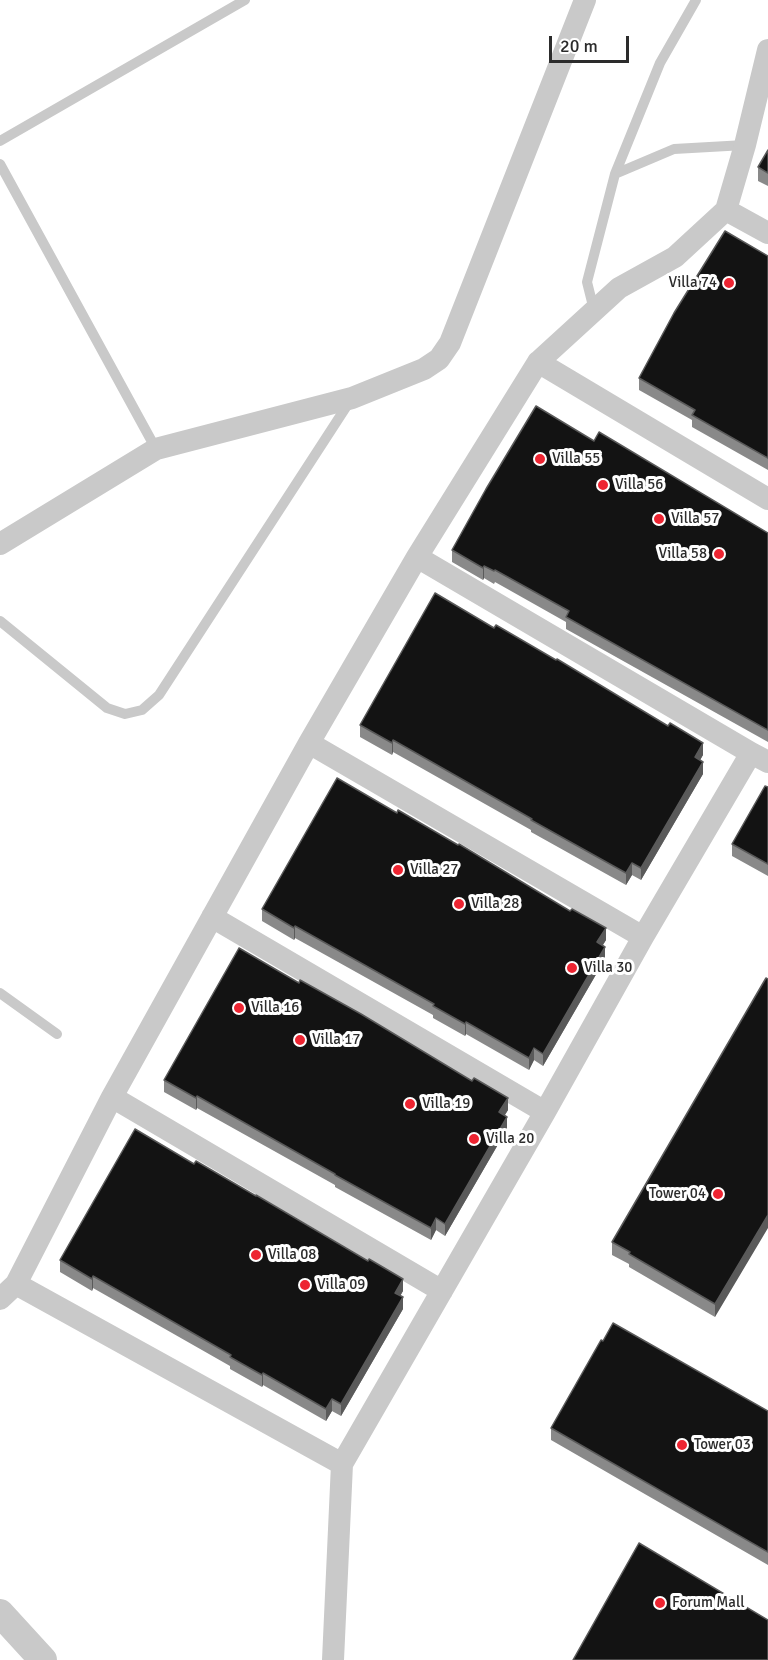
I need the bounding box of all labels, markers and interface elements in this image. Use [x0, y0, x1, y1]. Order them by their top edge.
scale bar [552, 24, 632, 62]
text: 20 m [560, 35, 598, 57]
place label: Villa 74 [669, 274, 717, 292]
marker: Villa 74 [722, 276, 736, 290]
place label: Villa 55 [552, 450, 600, 468]
marker: Villa 55 [533, 452, 547, 466]
place label: Villa 56 [615, 476, 663, 494]
marker: Villa 56 [596, 478, 610, 492]
place label: Villa 57 [671, 510, 719, 528]
marker: Villa 57 [652, 512, 666, 526]
place label: Villa 58 [659, 545, 707, 563]
marker: Villa 58 [712, 547, 726, 561]
place label: Villa 27 [410, 861, 458, 879]
marker: Villa 27 [391, 863, 405, 877]
place label: Villa 28 [471, 895, 519, 913]
marker: Villa 28 [452, 897, 466, 911]
place label: Villa 30 [584, 959, 632, 977]
marker: Villa 30 [565, 961, 579, 975]
place label: Villa 16 [251, 999, 299, 1017]
marker: Villa 16 [232, 1001, 246, 1015]
place label: Villa 17 [312, 1031, 360, 1049]
marker: Villa 17 [293, 1033, 307, 1047]
place label: Villa 19 [422, 1095, 470, 1113]
marker: Villa 19 [403, 1097, 417, 1111]
place label: Villa 20 [486, 1130, 534, 1148]
marker: Villa 20 [467, 1132, 481, 1146]
place label: Tower 04 [649, 1185, 706, 1203]
marker: Tower 04 [711, 1187, 725, 1201]
place label: Villa 08 [268, 1246, 316, 1264]
marker: Villa 08 [249, 1248, 263, 1262]
place label: Villa 09 [317, 1276, 365, 1294]
marker: Villa 09 [298, 1278, 312, 1292]
place label: Tower 03 [694, 1436, 751, 1454]
marker: Tower 03 [675, 1438, 689, 1452]
place label: Forum Mall [672, 1594, 745, 1612]
marker: Forum Mall [653, 1596, 667, 1610]

